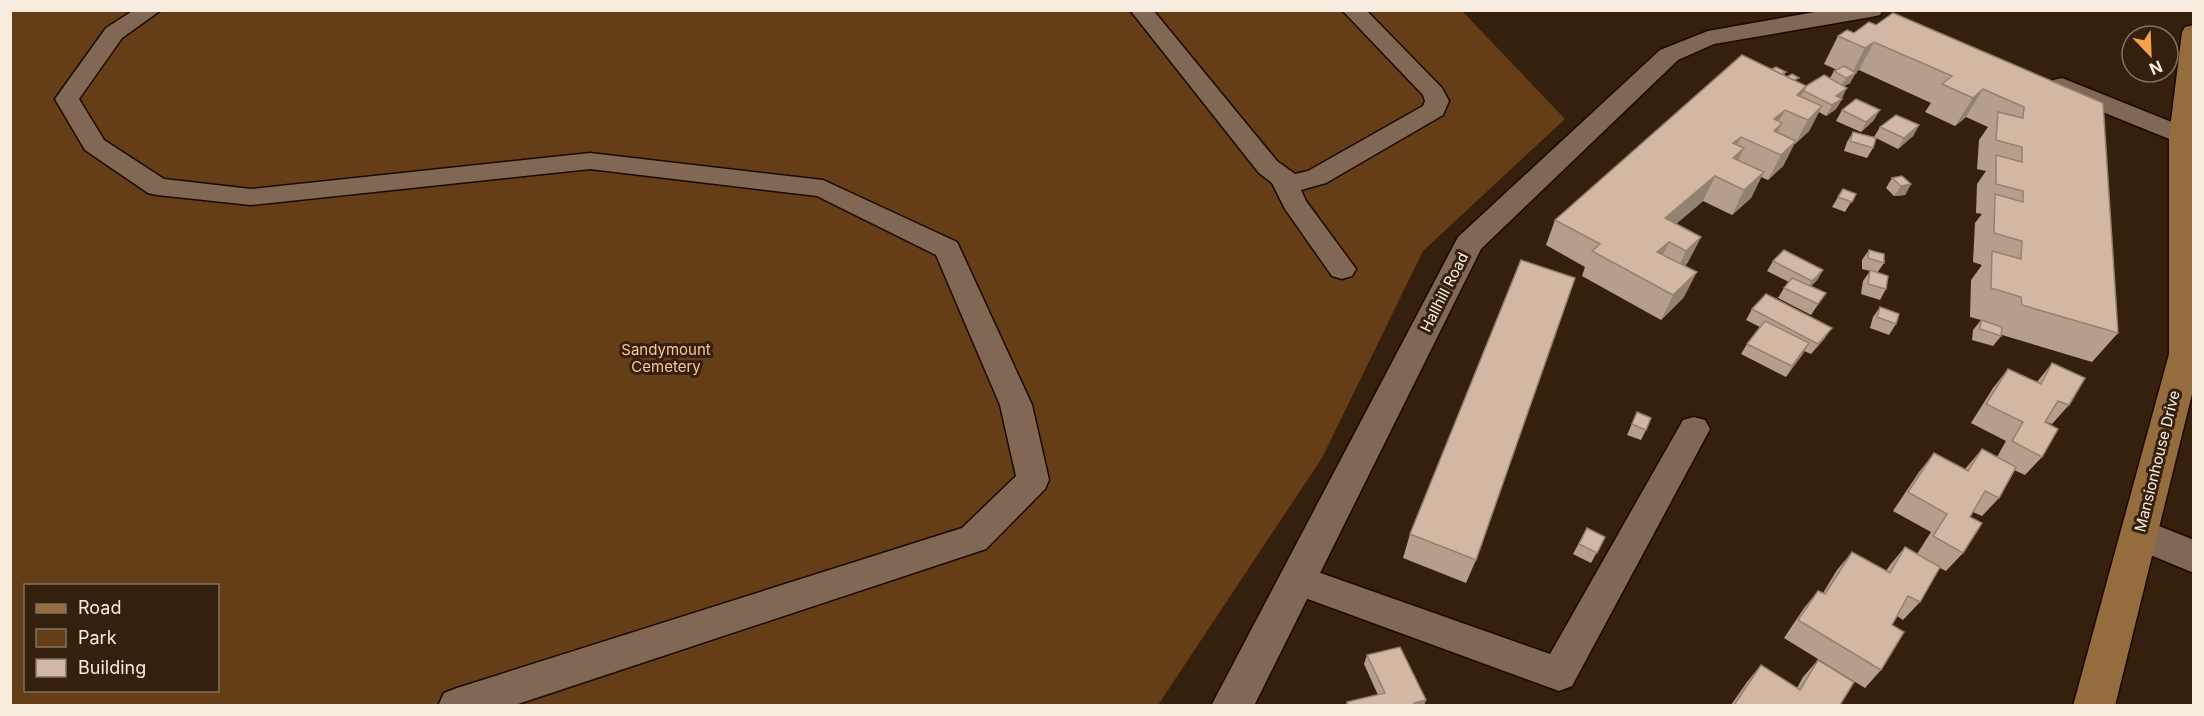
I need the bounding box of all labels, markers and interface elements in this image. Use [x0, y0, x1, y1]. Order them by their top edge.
north arrow [2120, 24, 2180, 84]
text: N [2146, 56, 2165, 79]
street label: Hallhill Road [1416, 249, 1472, 335]
park label: Sandymount Cemetery [621, 340, 711, 376]
street label: Mansionhouse Drive [2130, 388, 2184, 534]
legend [24, 584, 219, 692]
text: Road [78, 597, 121, 618]
text: Park [78, 627, 117, 648]
text: Building [78, 657, 146, 678]

